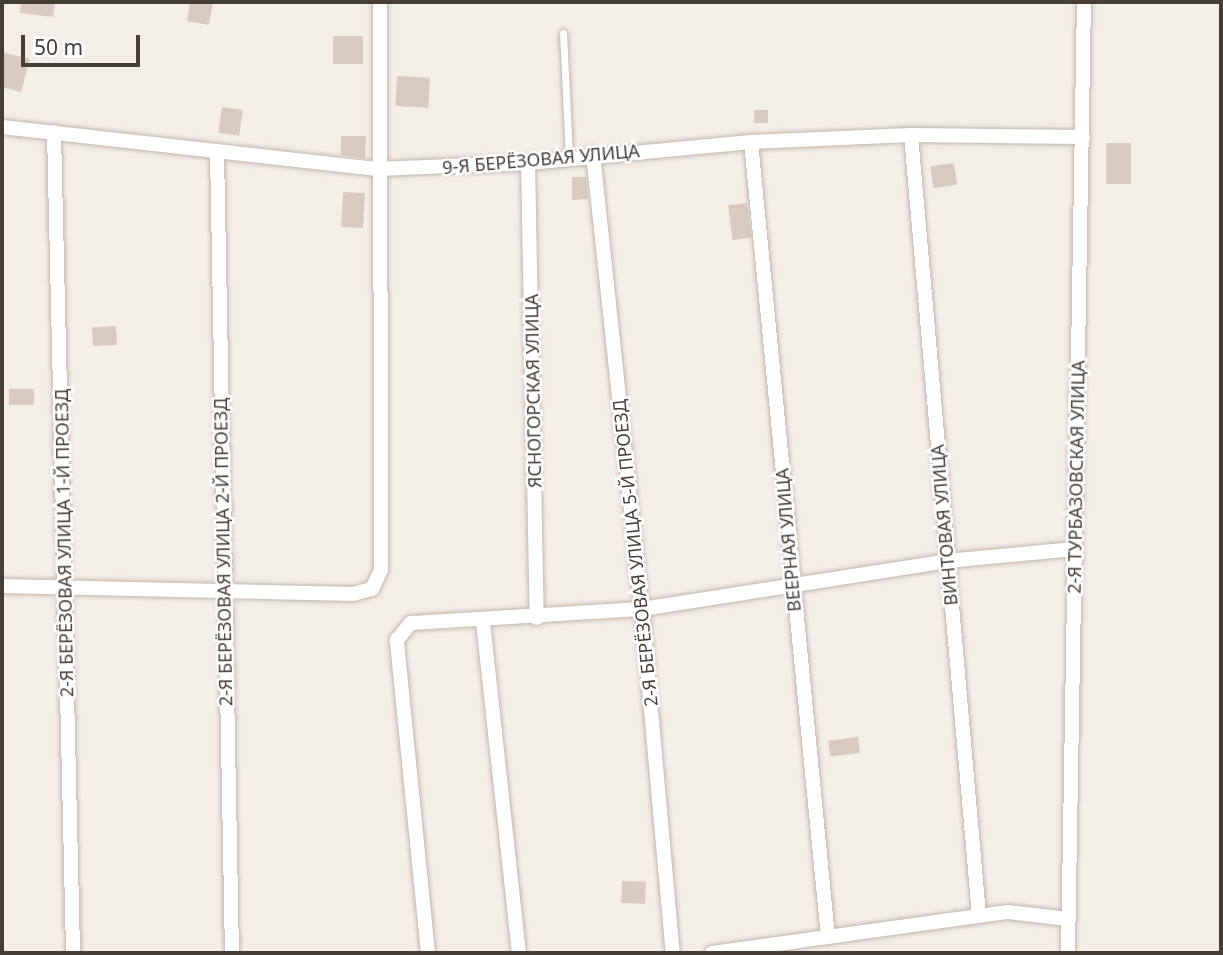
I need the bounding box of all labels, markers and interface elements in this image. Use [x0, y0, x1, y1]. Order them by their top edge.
scale bar [24, 21, 144, 65]
text: 50 m [34, 33, 83, 61]
street label: 9-Я БЕРЁЗОВАЯ УЛИЦА [441, 140, 641, 178]
street label: ЯСНОГОРСКАЯ УЛИЦА [521, 294, 545, 488]
street label: 2-Я ТУРБАЗОВСКАЯ УЛИЦА [1063, 360, 1089, 594]
street label: 2-Я БЕРЁЗОВАЯ УЛИЦА 1-Й ПРОЕЗД [51, 389, 77, 697]
street label: 2-Я БЕРЁЗОВАЯ УЛИЦА 2-Й ПРОЕЗД [210, 398, 236, 706]
street label: 2-Я БЕРЁЗОВАЯ УЛИЦА 5-Й ПРОЕЗД [608, 398, 662, 708]
street label: ВИНТОВАЯ УЛИЦА [926, 443, 962, 607]
street label: ВЕЕРНАЯ УЛИЦА [771, 467, 805, 613]

